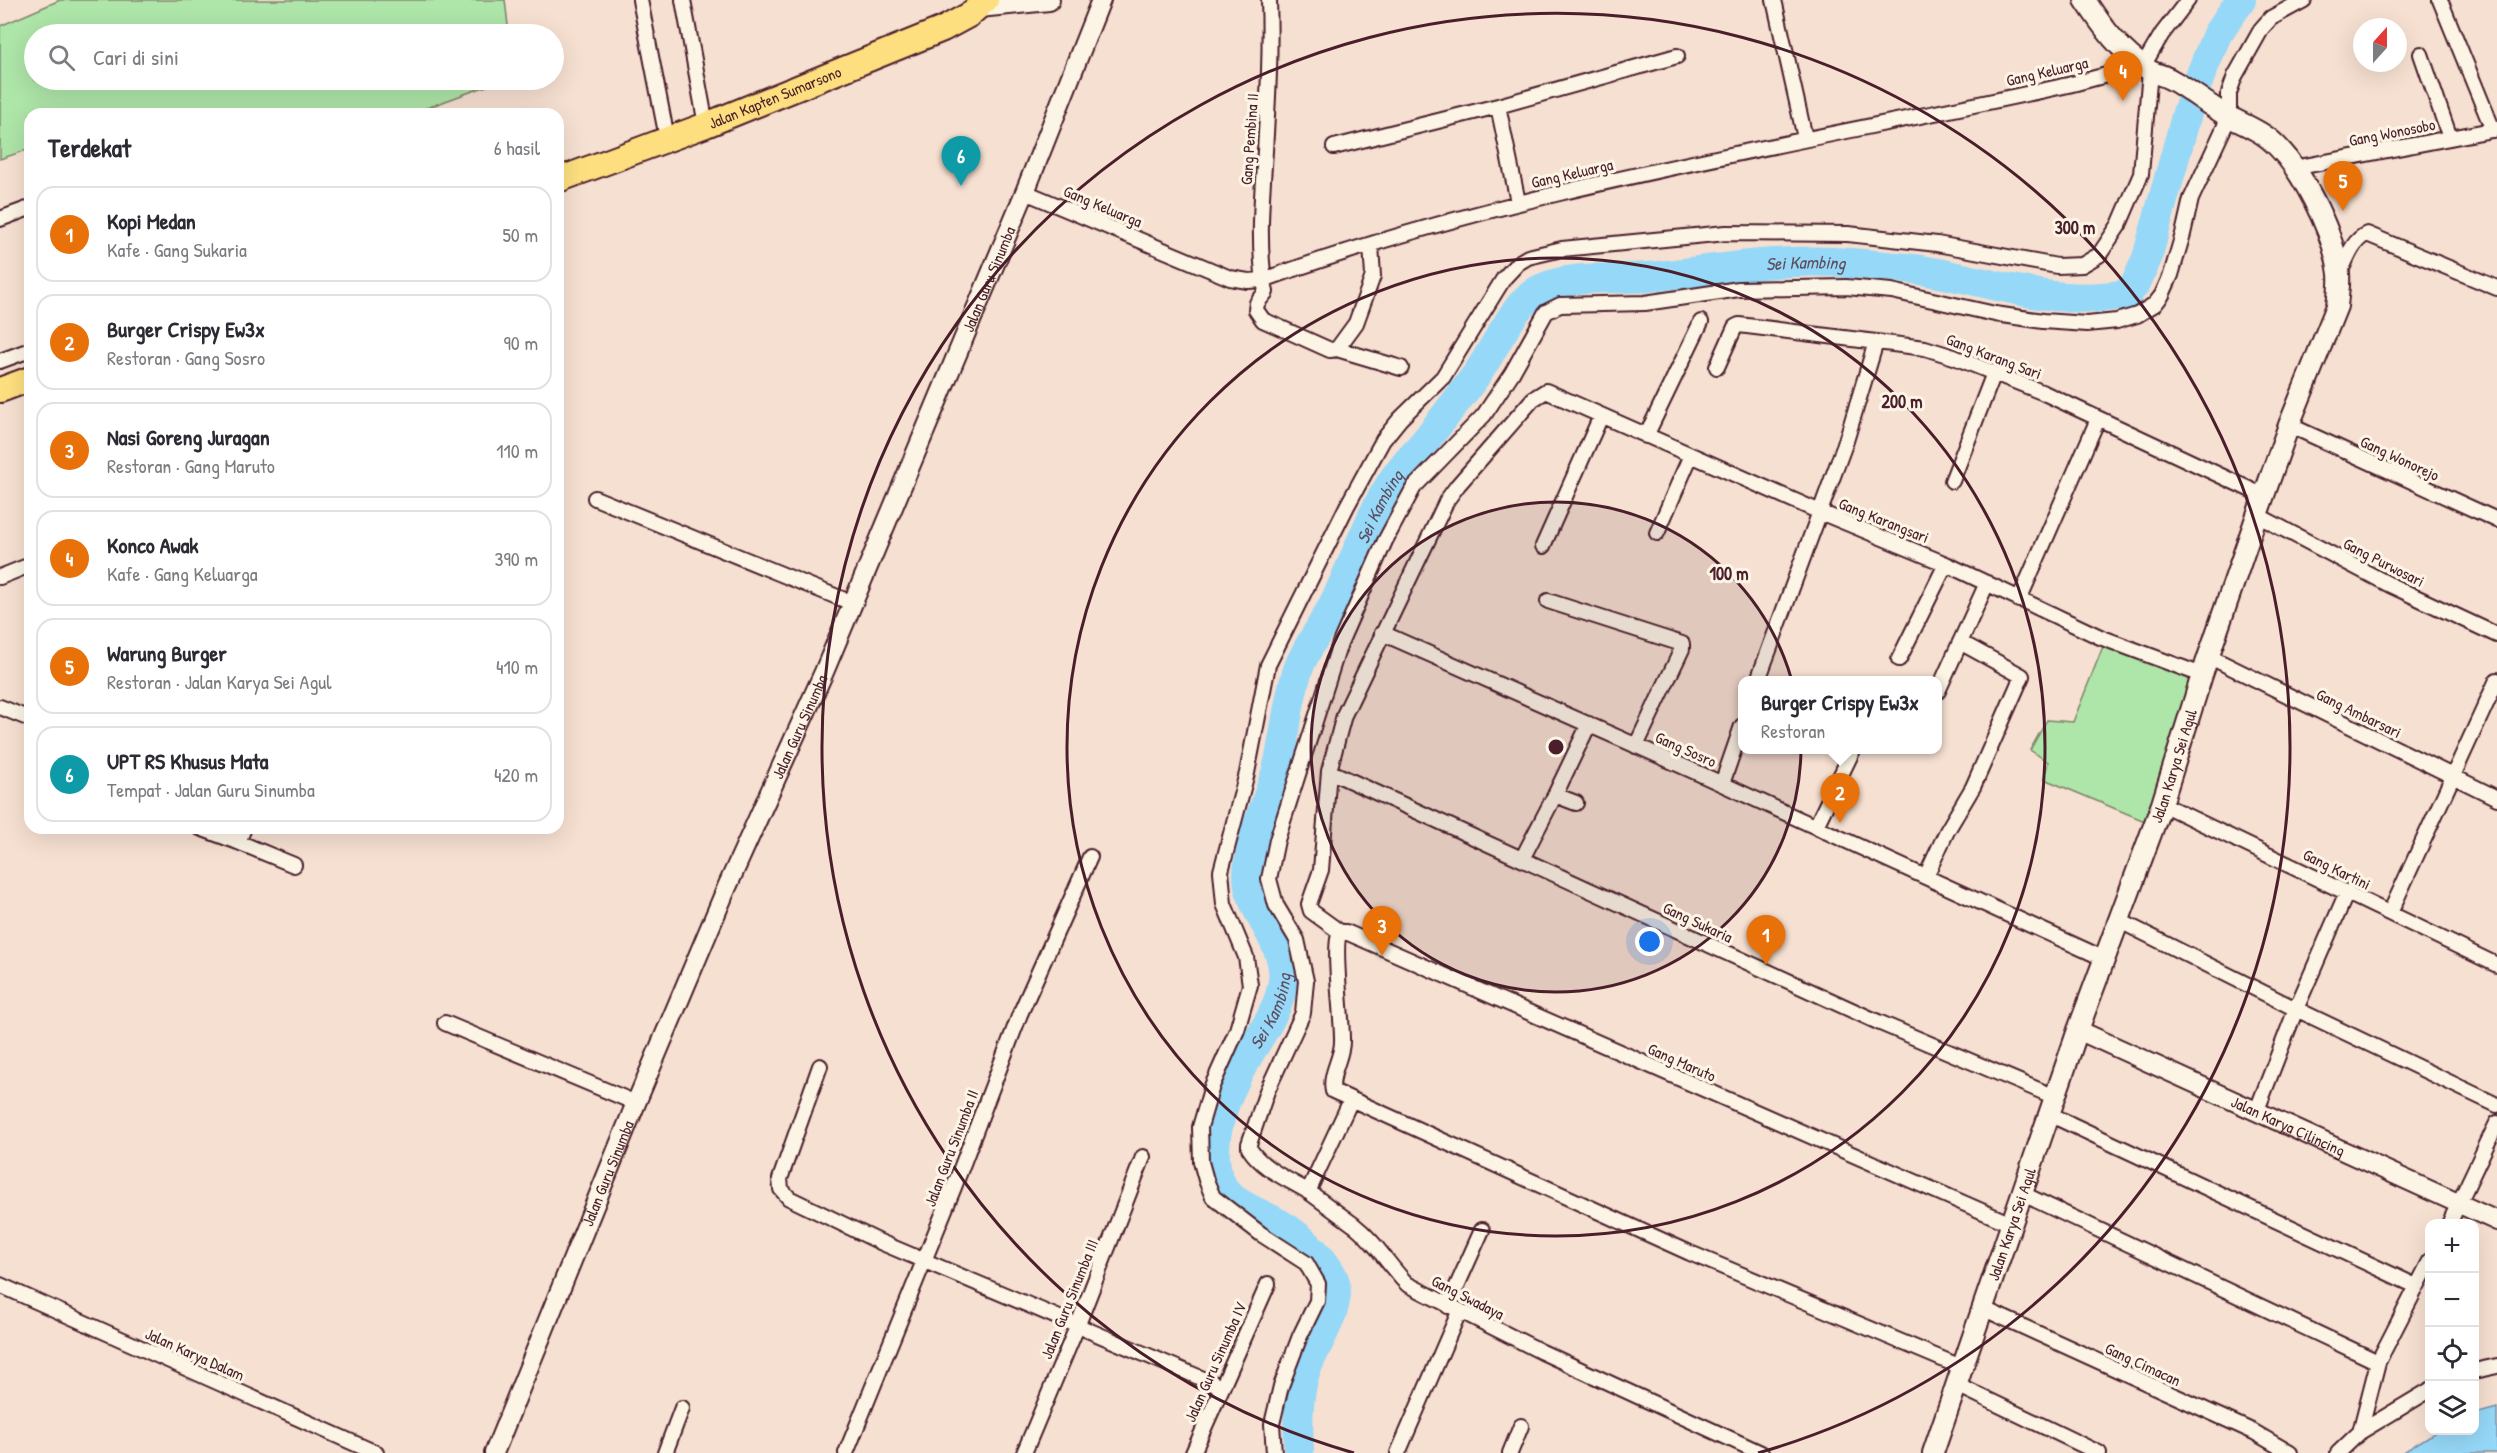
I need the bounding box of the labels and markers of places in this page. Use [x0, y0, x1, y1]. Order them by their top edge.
pin: 4 [2104, 51, 2142, 101]
pin: 6 [942, 136, 980, 186]
pin: 5 [2324, 162, 2362, 211]
centre of rings [1546, 737, 1566, 757]
pin: 2 [1820, 774, 1860, 823]
pin: 3 [1362, 906, 1402, 956]
pin: 1 [1746, 916, 1786, 965]

